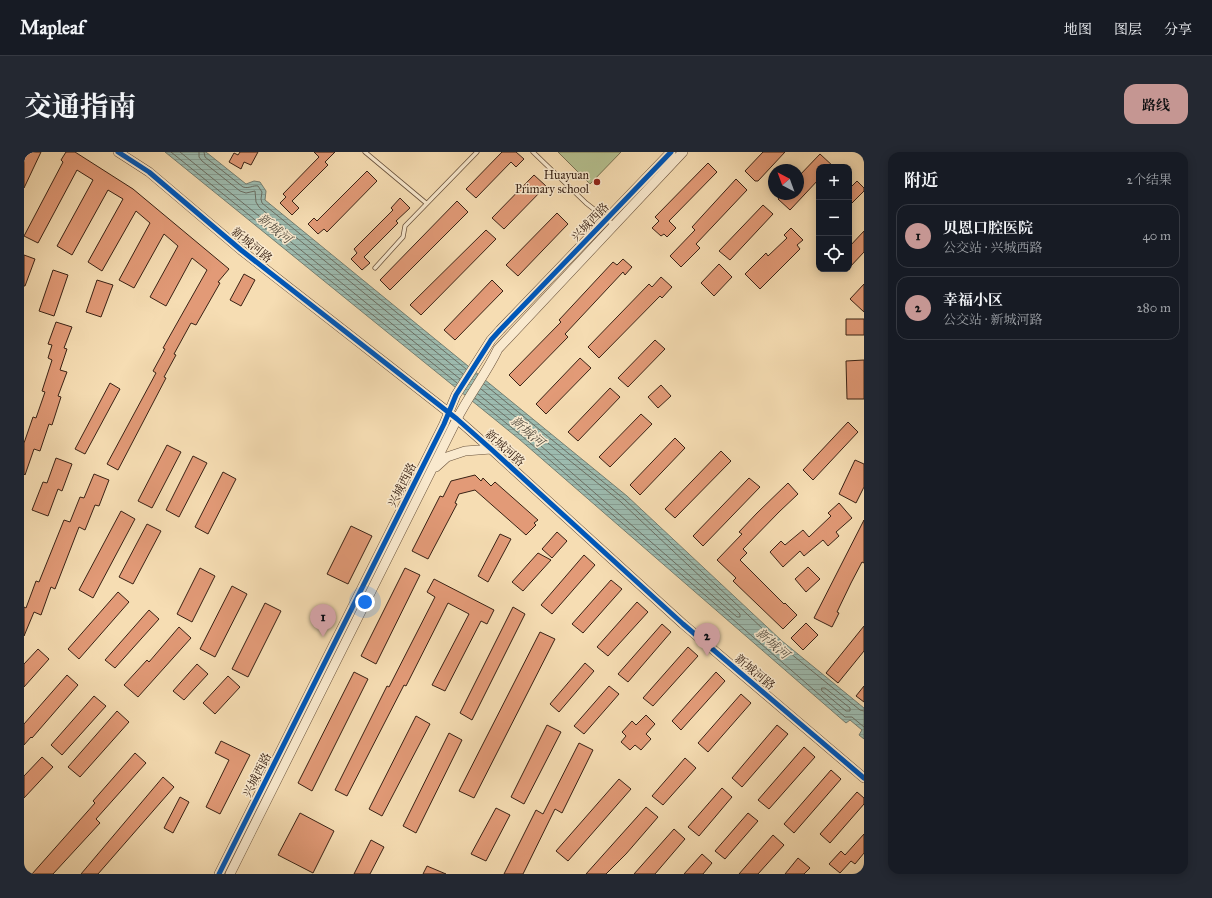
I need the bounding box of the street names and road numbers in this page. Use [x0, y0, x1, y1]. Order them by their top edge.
street label: 兴城西路 [568, 200, 612, 244]
street label: 新城河路 [229, 224, 275, 266]
street label: 新城河路 [482, 427, 528, 469]
street label: 兴城西路 [385, 460, 419, 510]
street label: 新城河路 [732, 651, 778, 693]
street label: 兴城西路 [240, 750, 274, 800]

